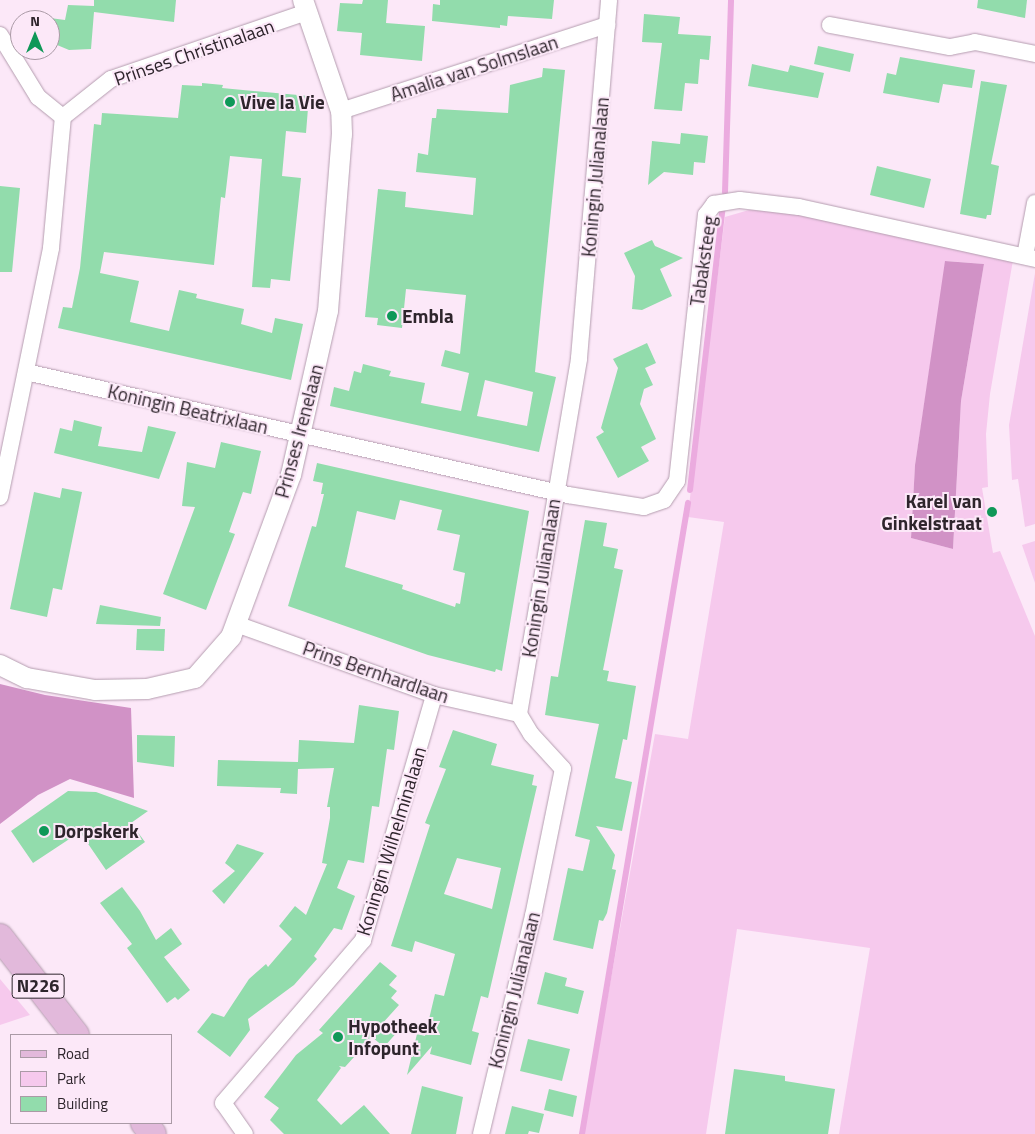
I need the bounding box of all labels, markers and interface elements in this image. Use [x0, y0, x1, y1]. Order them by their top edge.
north arrow [10, 10, 60, 60]
text: N [30, 10, 40, 31]
street label: Prinses Christinalaan [111, 14, 277, 90]
street label: Amalia van Solmslaan [387, 30, 561, 106]
place label: Vive la Vie [240, 91, 325, 113]
marker: Vive la Vie [224, 96, 236, 108]
street label: Koningin Julianalaan [577, 96, 613, 258]
street label: Tabaksteeg [685, 214, 721, 308]
place label: Embla [402, 305, 454, 327]
marker: Embla [386, 310, 398, 322]
street label: Prinses Irenelaan [270, 362, 328, 500]
street label: Koningin Beatrixlaan [106, 379, 270, 439]
place label: Karel van Ginkelstraat [881, 490, 982, 534]
street label: Koningin Julianalaan [517, 497, 565, 659]
marker: Karel van Ginkelstraat [986, 506, 998, 518]
street label: Prins Bernhardlaan [300, 636, 452, 708]
street label: Koningin Wilhelminalaan [351, 744, 431, 938]
place label: Dorpskerk [54, 820, 139, 842]
marker: Dorpskerk [38, 825, 50, 837]
street label: Koningin Julianalaan [484, 909, 544, 1071]
road number: N226 [10, 970, 66, 1001]
place label: Hypotheek Infopunt [348, 1015, 437, 1059]
marker: Hypotheek Infopunt [332, 1031, 344, 1043]
legend [10, 1034, 172, 1124]
text: Road [57, 1042, 89, 1065]
text: Park [57, 1067, 86, 1090]
text: Building [57, 1092, 108, 1115]

